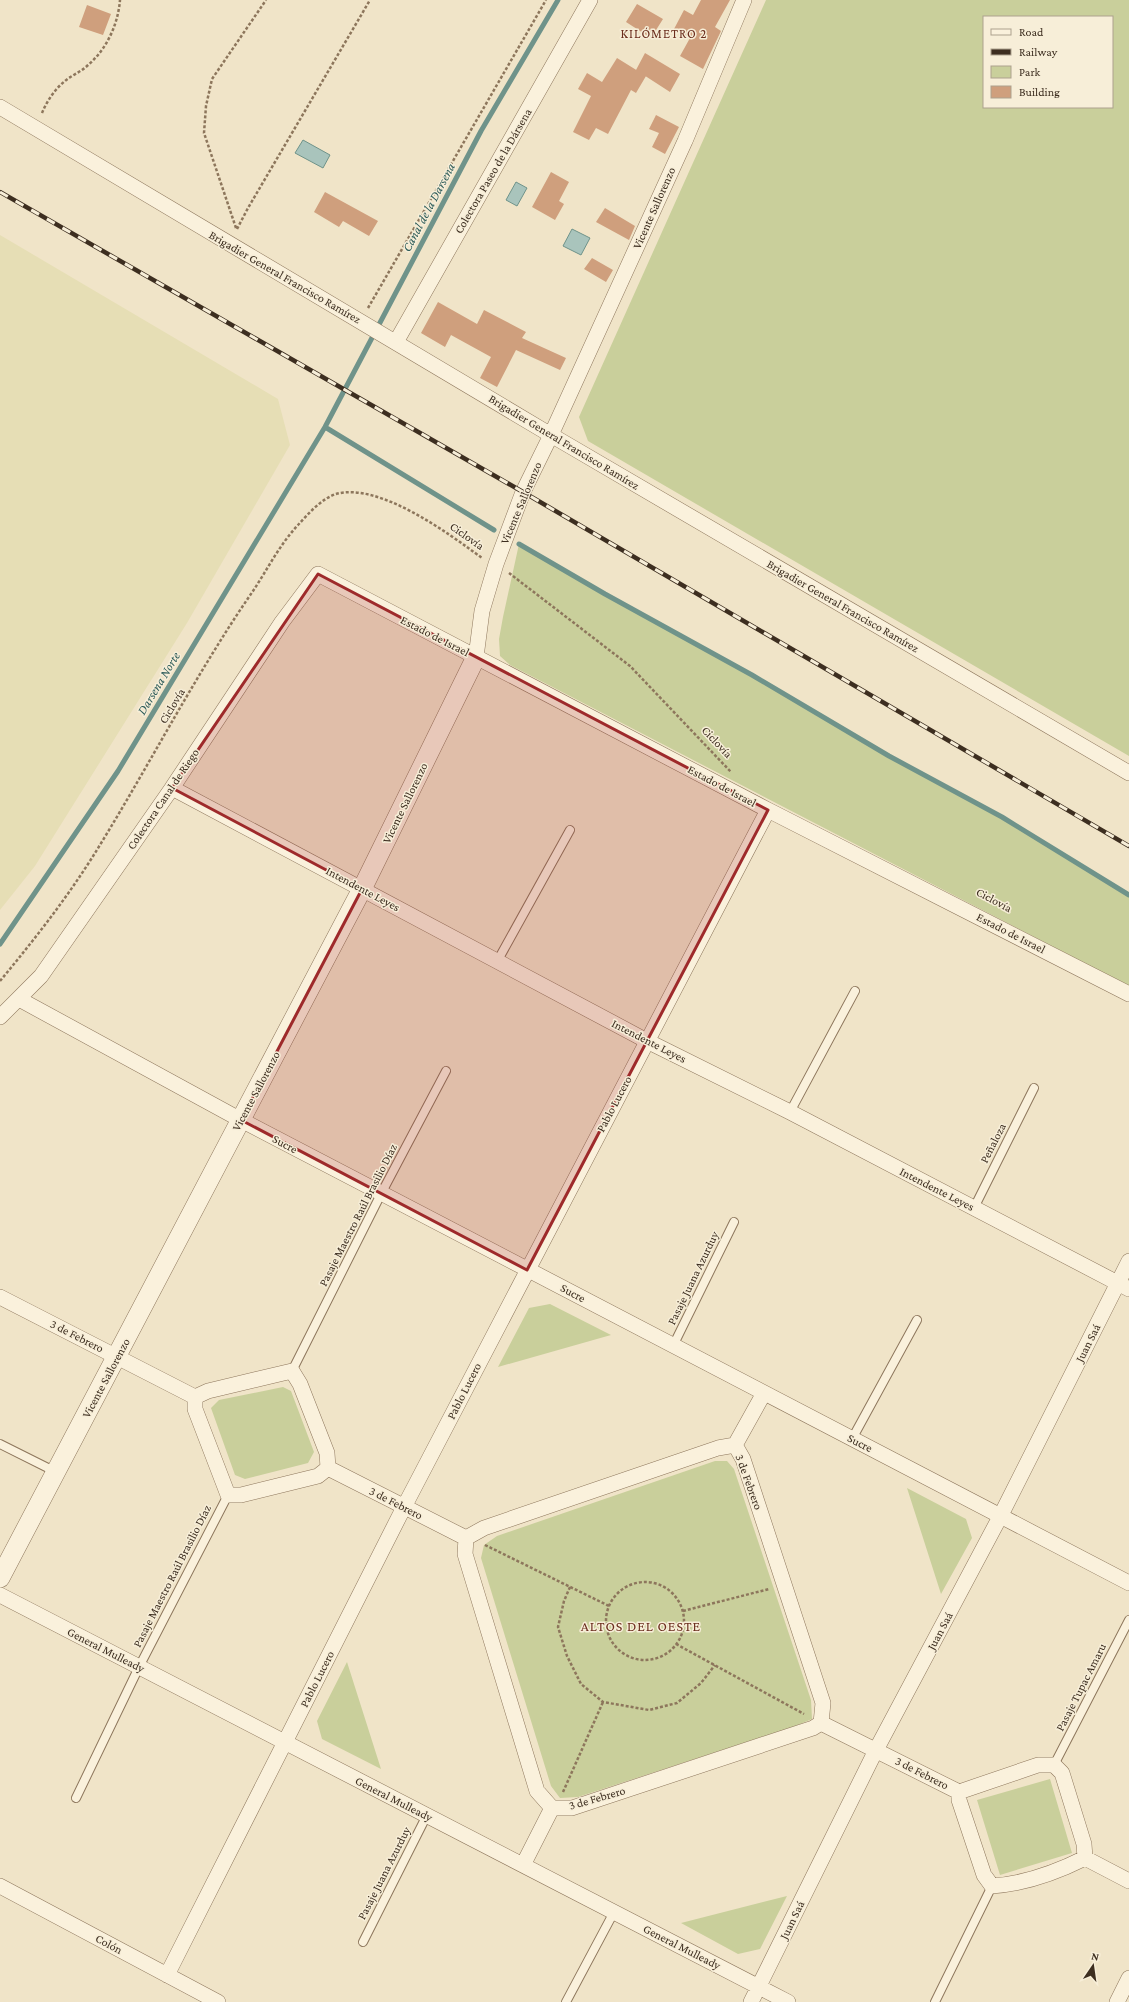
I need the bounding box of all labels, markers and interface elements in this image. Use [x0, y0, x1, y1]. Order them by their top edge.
legend [983, 16, 1113, 108]
text: Road [1019, 25, 1044, 39]
district label: KILÓMETRO 2 [621, 26, 707, 41]
text: Railway [1019, 45, 1058, 59]
text: Park [1019, 65, 1041, 79]
text: Building [1019, 85, 1060, 99]
street label: Colectora Paseo de la Dársena [451, 106, 535, 236]
water label: Canal de la Darsena [399, 160, 458, 254]
street label: Vicente Sallorenzo [630, 165, 678, 251]
street label: Brigadier General Francisco Ramírez [207, 228, 363, 326]
street label: Brigadier General Francisco Ramírez [486, 391, 642, 493]
street label: Vicente Sallorenzo [497, 460, 545, 546]
street label: Ciclovía [447, 519, 487, 553]
street label: Brigadier General Francisco Ramírez [765, 557, 921, 655]
street label: Estado de Israel [398, 613, 472, 659]
water label: Darsena Norte [134, 649, 183, 717]
street label: Ciclovía [156, 686, 188, 726]
street label: Ciclovía [699, 723, 736, 761]
street label: Colectora Canal de Riego [124, 746, 202, 852]
street label: Vicente Sallorenzo [379, 760, 431, 846]
street label: Estado de Israel [685, 762, 759, 810]
street label: Intendente Leyes [324, 864, 403, 915]
street label: Ciclovía [974, 885, 1015, 915]
street label: Estado de Israel [974, 910, 1048, 956]
street label: Intendente Leyes [609, 1016, 689, 1066]
street label: Vicente Sallorenzo [229, 1049, 283, 1133]
street label: Pablo Lucero [593, 1074, 635, 1134]
street label: Peñaloza [977, 1120, 1009, 1165]
street label: Sucre [270, 1132, 300, 1156]
street label: Pasaje Maestro Raúl Brasilio Díaz [316, 1141, 400, 1289]
street label: Intendente Leyes [897, 1164, 977, 1214]
street label: Pasaje Juana Azurduy [664, 1229, 722, 1327]
street label: Sucre [558, 1281, 588, 1305]
street label: 3 de Febrero [48, 1317, 106, 1355]
street label: Juan Saá [1072, 1321, 1104, 1365]
street label: Vicente Sallorenzo [79, 1336, 133, 1420]
street label: Pablo Lucero [444, 1360, 484, 1422]
street label: Sucre [845, 1431, 875, 1455]
street label: 3 de Febrero [732, 1452, 766, 1512]
street label: 3 de Febrero [367, 1484, 425, 1522]
street label: Pasaje Maestro Raúl Brasilio Díaz [130, 1502, 214, 1650]
street label: Juan Saá [924, 1609, 956, 1653]
district label: ALTOS DEL OESTE [581, 1618, 701, 1634]
street label: General Mulleady [65, 1624, 147, 1676]
street label: Pasaje Tupac Amaru [1053, 1640, 1109, 1733]
street label: Pablo Lucero [297, 1648, 337, 1710]
street label: 3 de Febrero [893, 1754, 951, 1792]
street label: General Mulleady [353, 1773, 435, 1825]
street label: 3 de Febrero [567, 1783, 627, 1813]
street label: Pasaje Juana Azurduy [355, 1824, 414, 1922]
street label: Juan Saá [776, 1898, 807, 1942]
street label: General Mulleady [641, 1921, 723, 1973]
street label: Colón [93, 1931, 125, 1957]
north arrow [1073, 1946, 1113, 1986]
text: N [1090, 1950, 1101, 1963]

